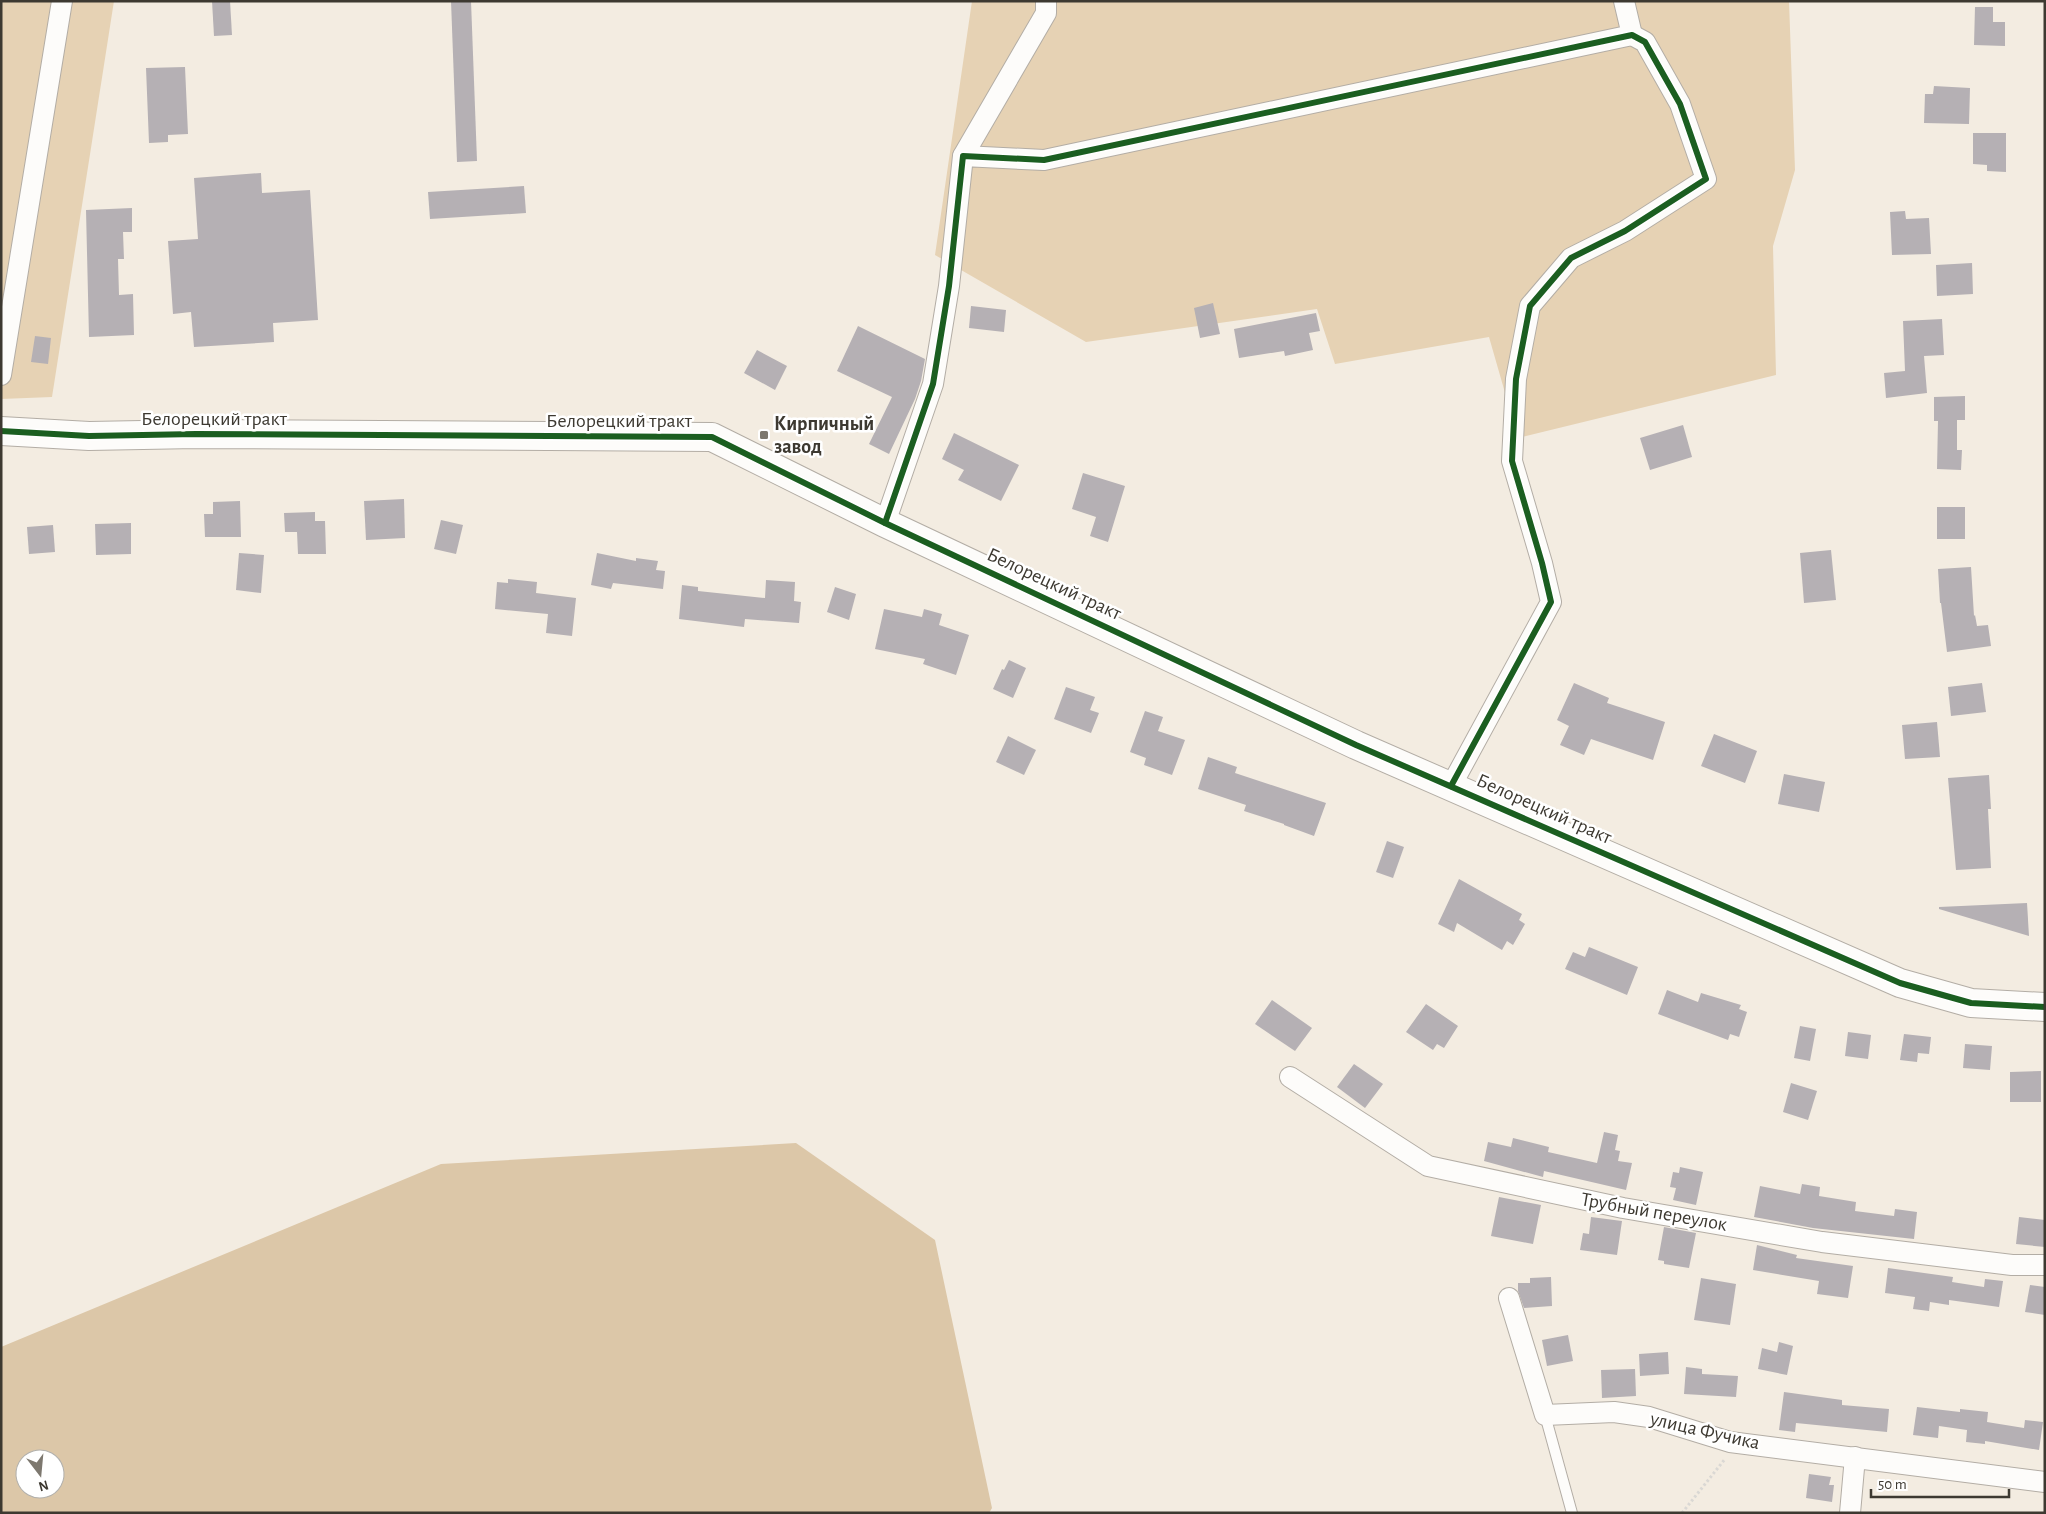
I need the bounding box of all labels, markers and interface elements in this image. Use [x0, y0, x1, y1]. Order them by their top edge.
street label: Белорецкий тракт [141, 409, 288, 429]
street label: Белорецкий тракт [546, 411, 693, 431]
place label: Кирпичный завод [774, 414, 874, 457]
marker: Кирпичный завод [758, 429, 770, 441]
street label: Белорецкий тракт [984, 544, 1125, 624]
street label: Белорецкий тракт [1473, 770, 1615, 848]
street label: Трубный переулок [1579, 1189, 1729, 1235]
street label: улица Фучика [1647, 1408, 1762, 1453]
north arrow [15, 1449, 65, 1499]
scale bar [1871, 1466, 2008, 1498]
text: N [37, 1477, 50, 1494]
text: 50 m [1878, 1477, 1907, 1492]

